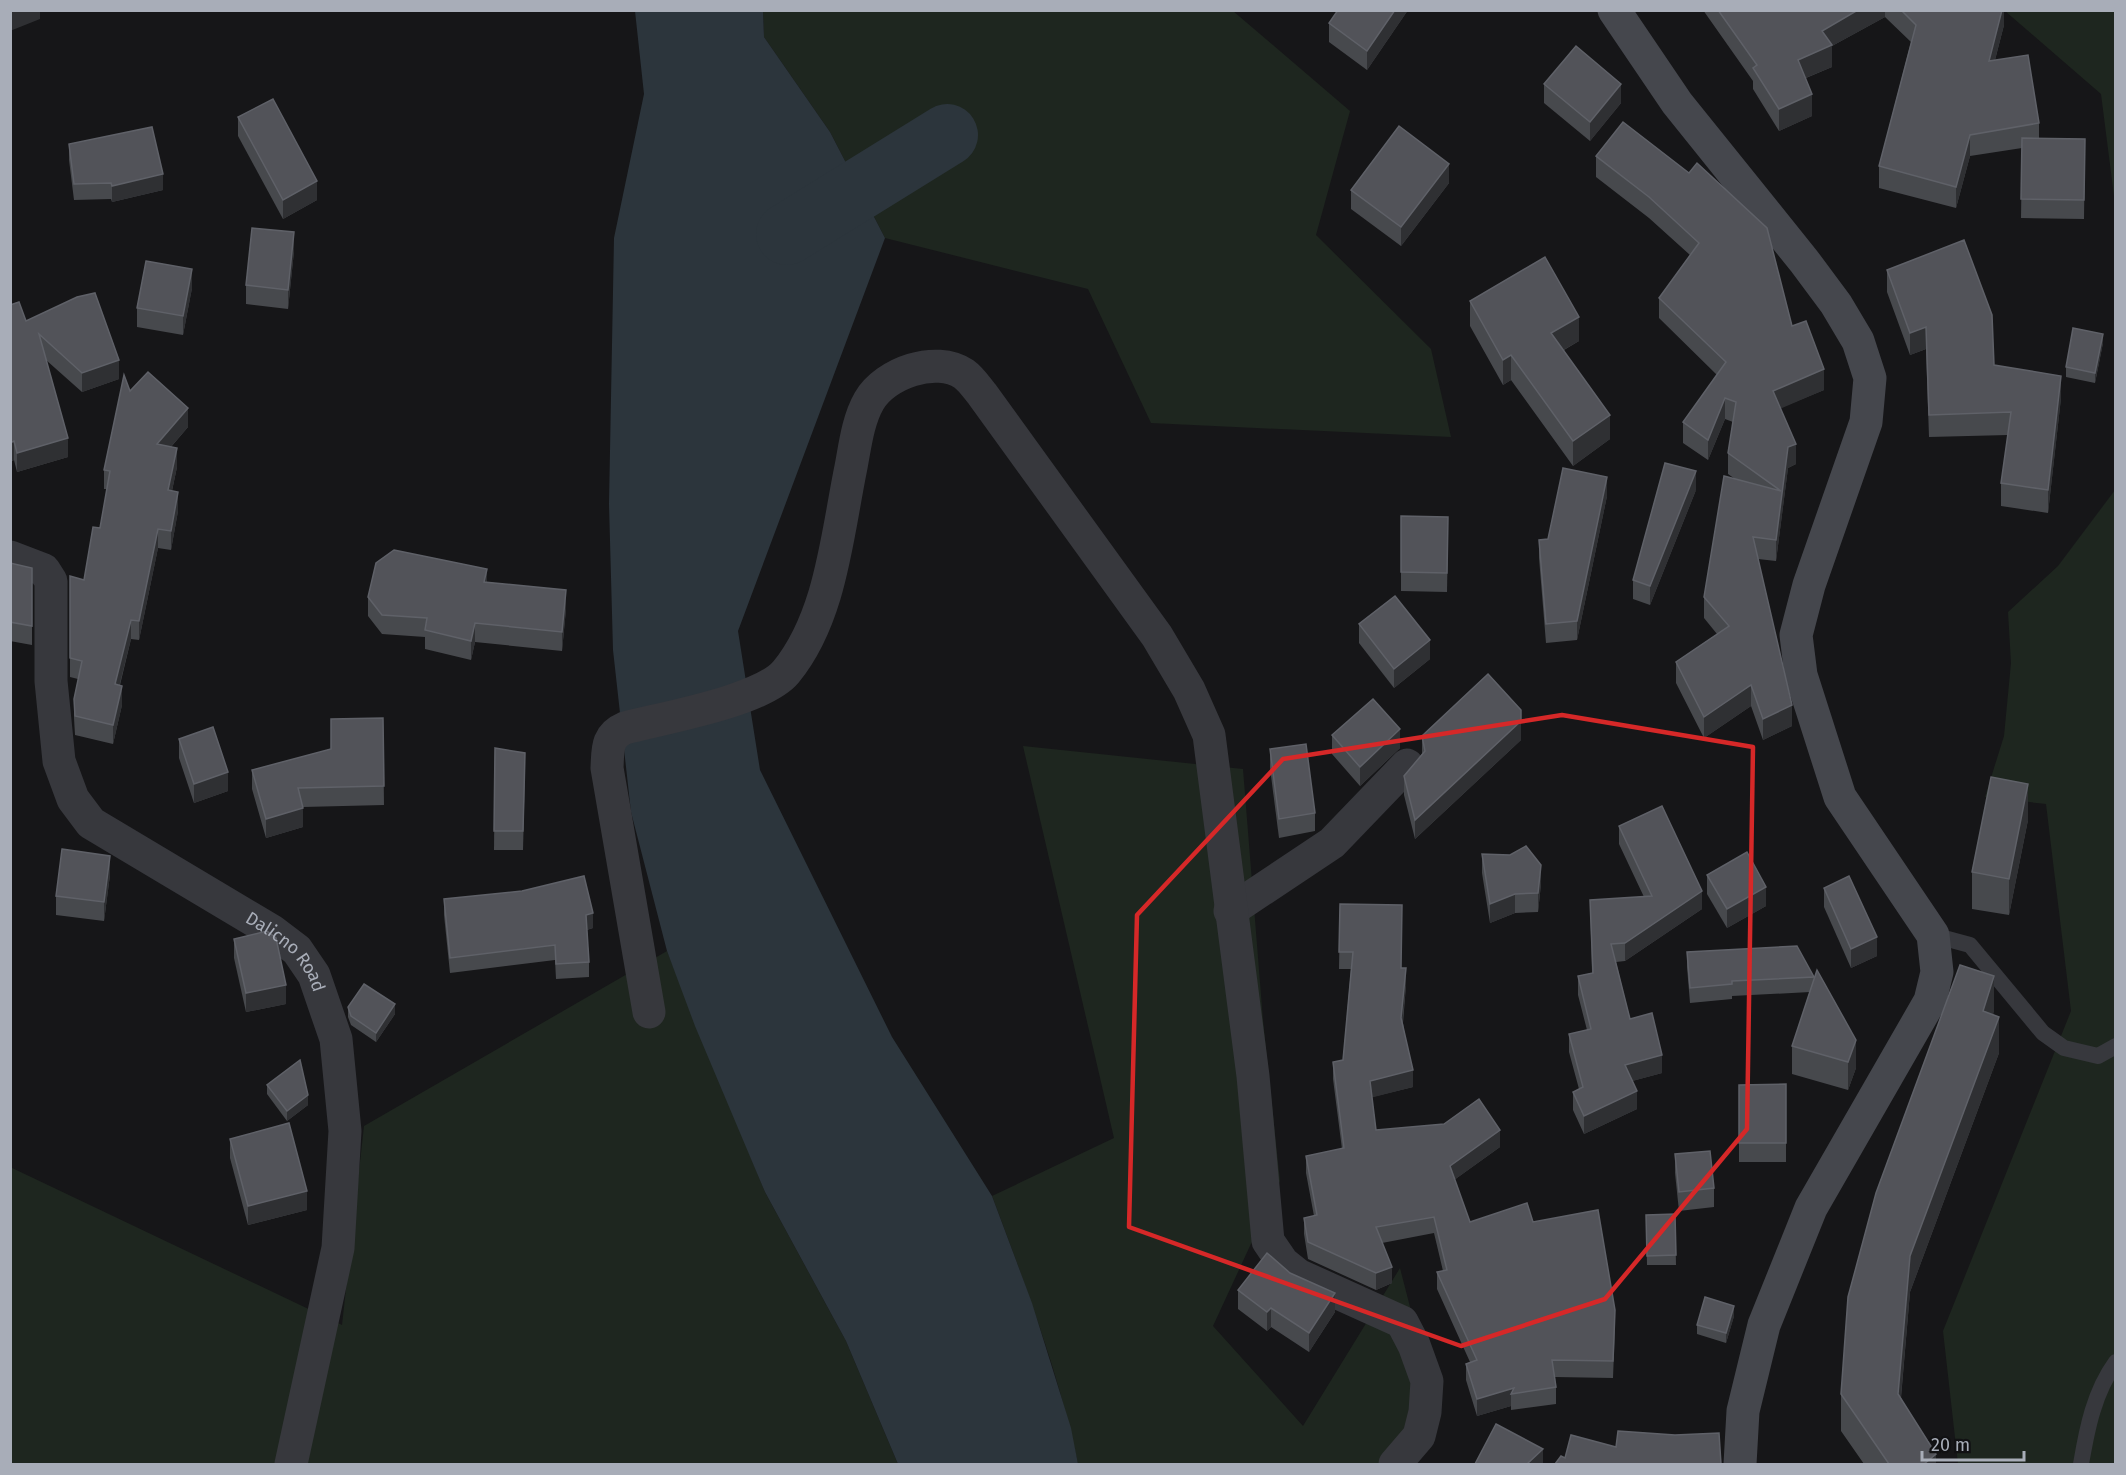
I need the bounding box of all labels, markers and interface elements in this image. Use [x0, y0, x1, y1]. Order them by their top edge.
street label: Dalicno Road [242, 907, 330, 995]
scale bar [1922, 1424, 2024, 1462]
text: 20 m [1931, 1434, 1970, 1456]

